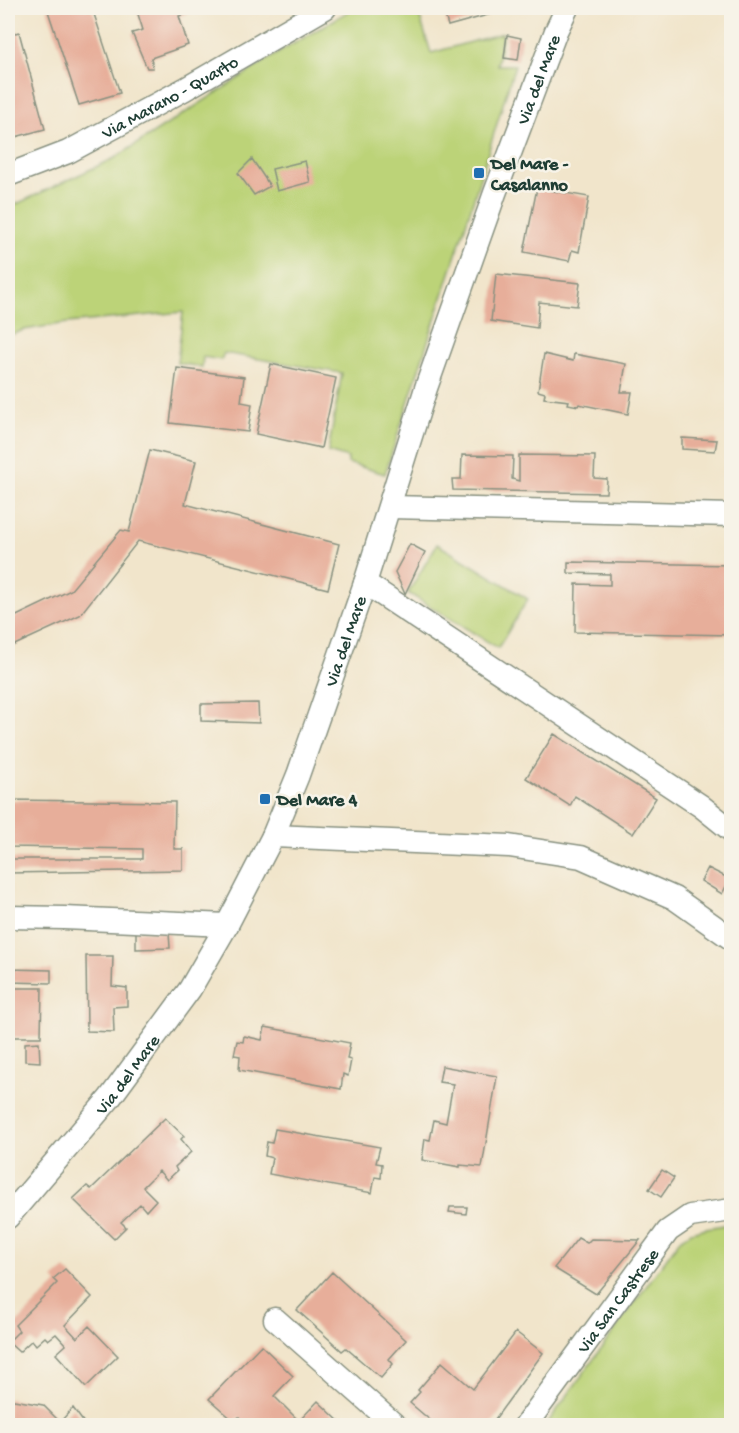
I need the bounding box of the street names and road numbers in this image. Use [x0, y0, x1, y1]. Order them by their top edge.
street label: Via del Mare [513, 32, 567, 129]
street label: Via Marano - Quarto [98, 52, 243, 145]
street label: Via del Mare [321, 593, 373, 691]
street label: Via del Mare [92, 1031, 166, 1121]
street label: Via San Castrese [573, 1245, 665, 1359]

